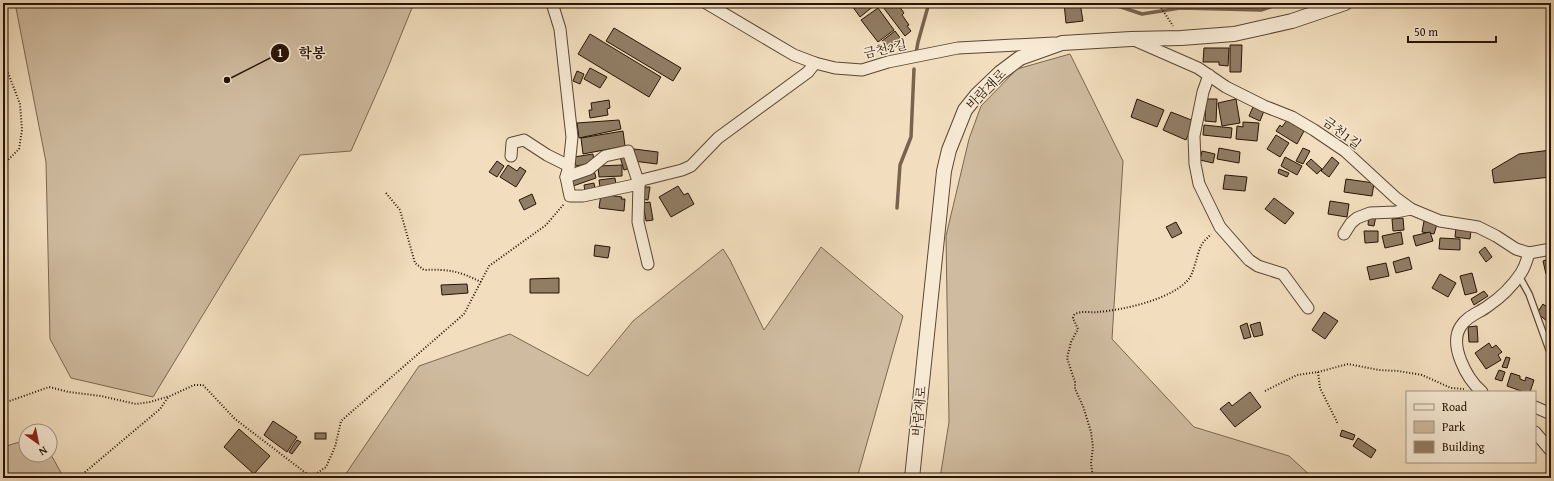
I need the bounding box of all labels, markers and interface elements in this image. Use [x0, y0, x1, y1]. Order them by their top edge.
scale bar [1408, 18, 1496, 44]
text: 50 m [1414, 23, 1438, 40]
street label: 금천2길 [861, 35, 909, 63]
callout: 학봉 [270, 40, 333, 66]
text: 학봉 [298, 43, 326, 63]
text: 1 [277, 44, 283, 61]
street label: 바람재로 [962, 64, 1011, 113]
street label: 금천1길 [1319, 112, 1365, 154]
street label: 바람재로 [907, 385, 931, 437]
legend [1406, 391, 1536, 463]
text: Road [1442, 398, 1468, 415]
text: Park [1442, 418, 1466, 435]
north arrow [18, 423, 58, 463]
text: Building [1442, 438, 1485, 455]
text: N [35, 443, 51, 460]

